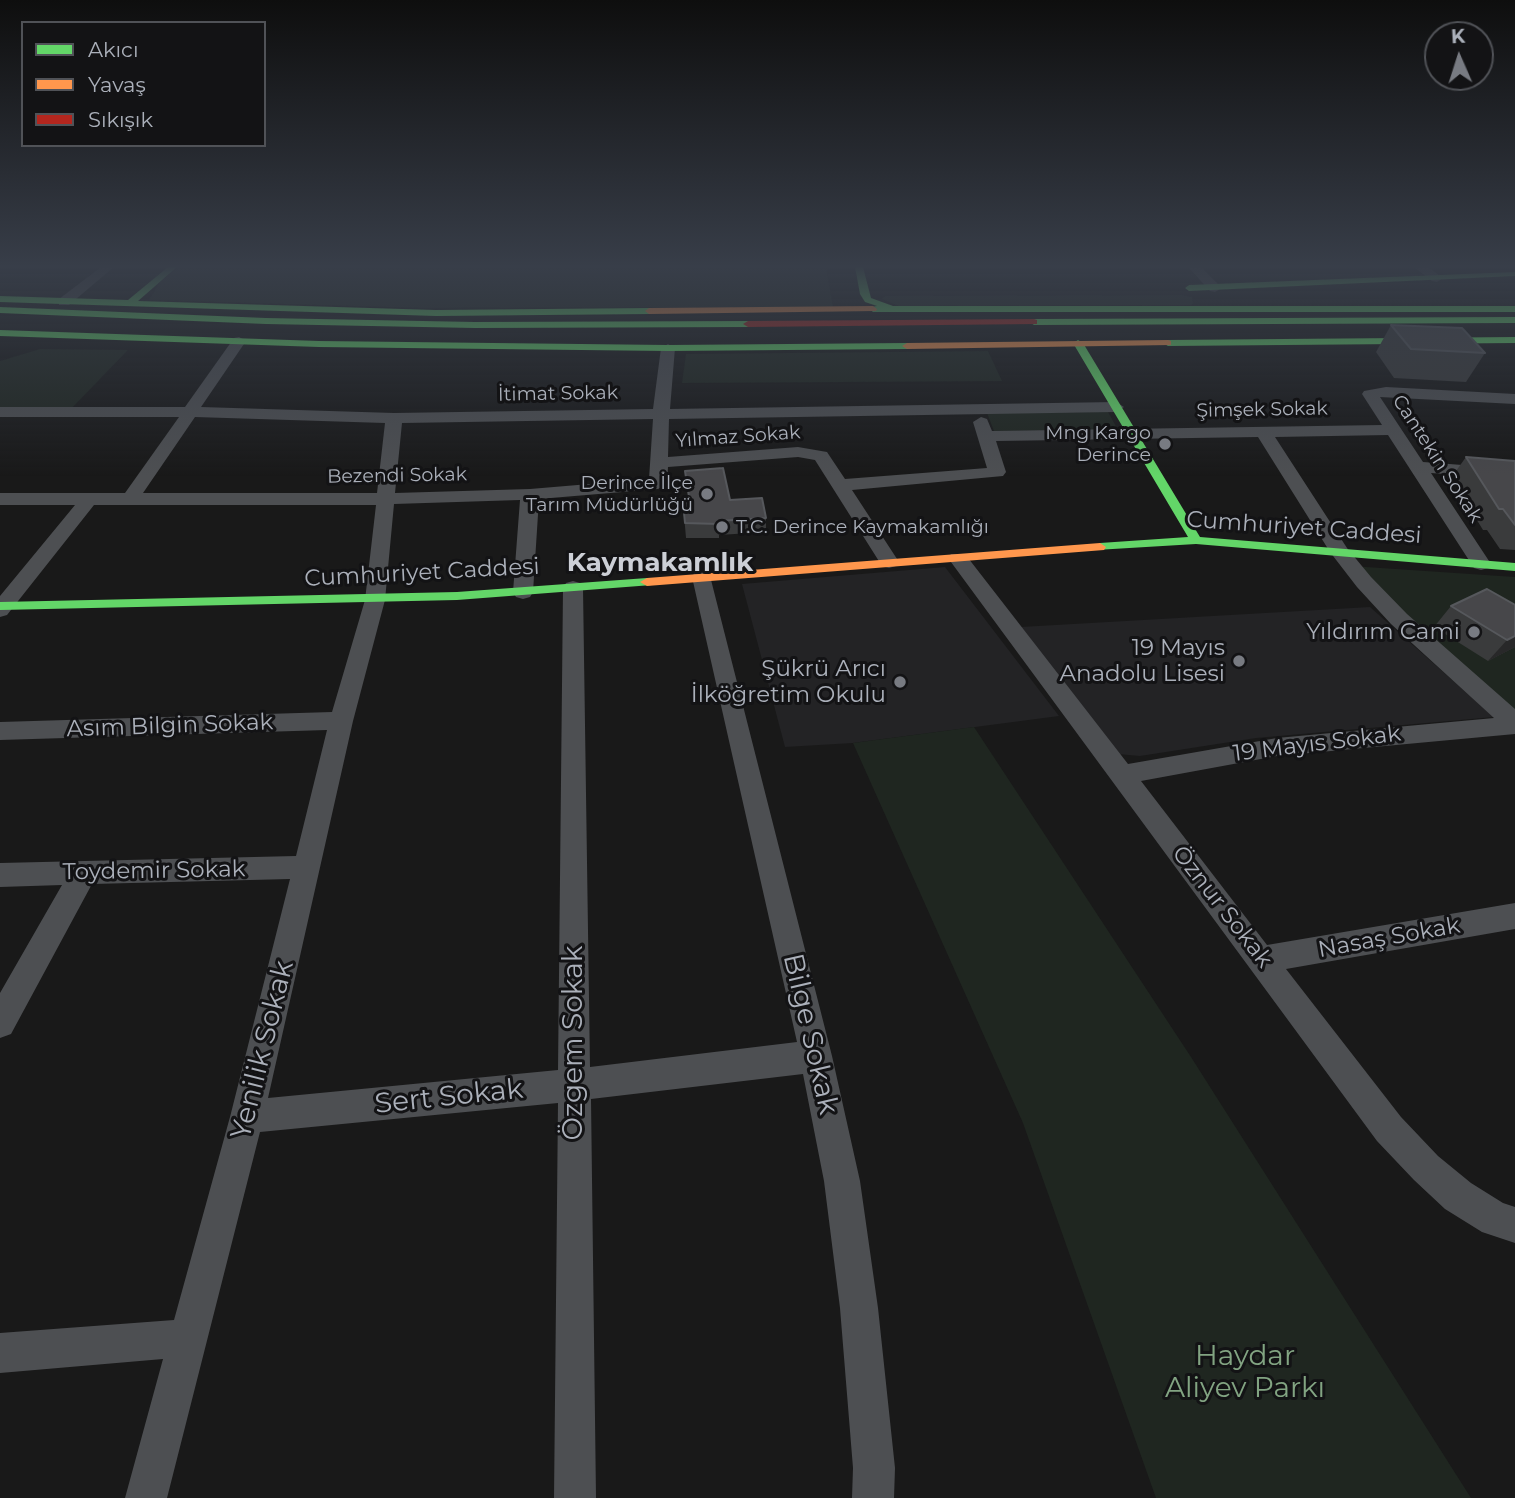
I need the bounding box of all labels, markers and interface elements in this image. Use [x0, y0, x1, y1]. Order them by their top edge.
legend [21, 21, 266, 147]
north arrow [1424, 21, 1494, 91]
text: K [1450, 25, 1466, 48]
text: Akıcı [88, 37, 139, 62]
text: Yavaş [88, 72, 146, 97]
text: Sıkışık [88, 107, 153, 132]
street label: İtimat Sokak [498, 382, 618, 406]
street label: Cantekin Sokak [1387, 391, 1487, 527]
street label: Şimşek Sokak [1196, 397, 1328, 423]
street label: Yılmaz Sokak [675, 421, 801, 453]
place label: Mng Kargo Derince [1045, 422, 1151, 466]
marker: Mng Kargo Derince [1157, 436, 1173, 452]
street label: Bezendi Sokak [327, 463, 467, 489]
place label: Derince İlçe Tarım Müdürlüğü [526, 472, 693, 516]
marker: Derince İlçe Tarım Müdürlüğü [699, 486, 715, 502]
street label: Cumhuriyet Caddesi [1186, 506, 1422, 550]
place label: T.C. Derince Kaymakamlığı [736, 516, 989, 538]
marker: T.C. Derince Kaymakamlığı [714, 519, 730, 535]
district label: Kaymakamlık [567, 547, 753, 579]
street label: Cumhuriyet Caddesi [304, 553, 540, 593]
place label: Yıldırım Cami [1306, 618, 1460, 646]
marker: Yıldırım Cami [1466, 624, 1482, 640]
place label: 19 Mayıs Anadolu Lisesi [1059, 634, 1225, 688]
marker: 19 Mayıs Anadolu Lisesi [1231, 653, 1247, 669]
place label: Şükrü Arıcı İlköğretim Okulu [691, 655, 886, 709]
marker: Şükrü Arıcı İlköğretim Okulu [892, 674, 908, 690]
street label: Asım Bilgin Sokak [66, 709, 274, 743]
street label: 19 Mayıs Sokak [1232, 720, 1402, 768]
street label: Öznur Sokak [1166, 841, 1278, 973]
street label: Toydemir Sokak [62, 856, 246, 886]
street label: Nasaş Sokak [1316, 912, 1462, 964]
street label: Özgem Sokak [557, 945, 591, 1141]
street label: Bilge Sokak [775, 950, 845, 1118]
street label: Yenilik Sokak [225, 957, 301, 1143]
street label: Sert Sokak [373, 1073, 525, 1121]
park label: Haydar Aliyev Parkı [1165, 1340, 1325, 1406]

